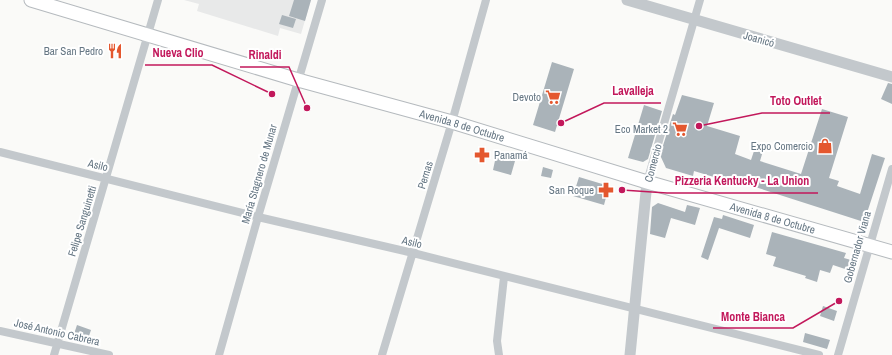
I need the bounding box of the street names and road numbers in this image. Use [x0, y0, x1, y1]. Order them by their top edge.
street label: Joanicó [742, 28, 776, 50]
street label: Avenida 8 de Octubre [417, 106, 506, 145]
street label: María Stagnero de Munar [238, 123, 280, 225]
street label: Comercio [641, 142, 665, 184]
street label: Asilo [86, 156, 109, 174]
street label: Pernas [414, 159, 436, 191]
street label: Felipe Sanguinetti [65, 184, 99, 258]
street label: Avenida 8 de Octubre [727, 199, 817, 237]
street label: Gobernador Viana [840, 209, 874, 285]
street label: Asilo [400, 233, 423, 251]
street label: José Antonio Cabrera [13, 315, 101, 349]

